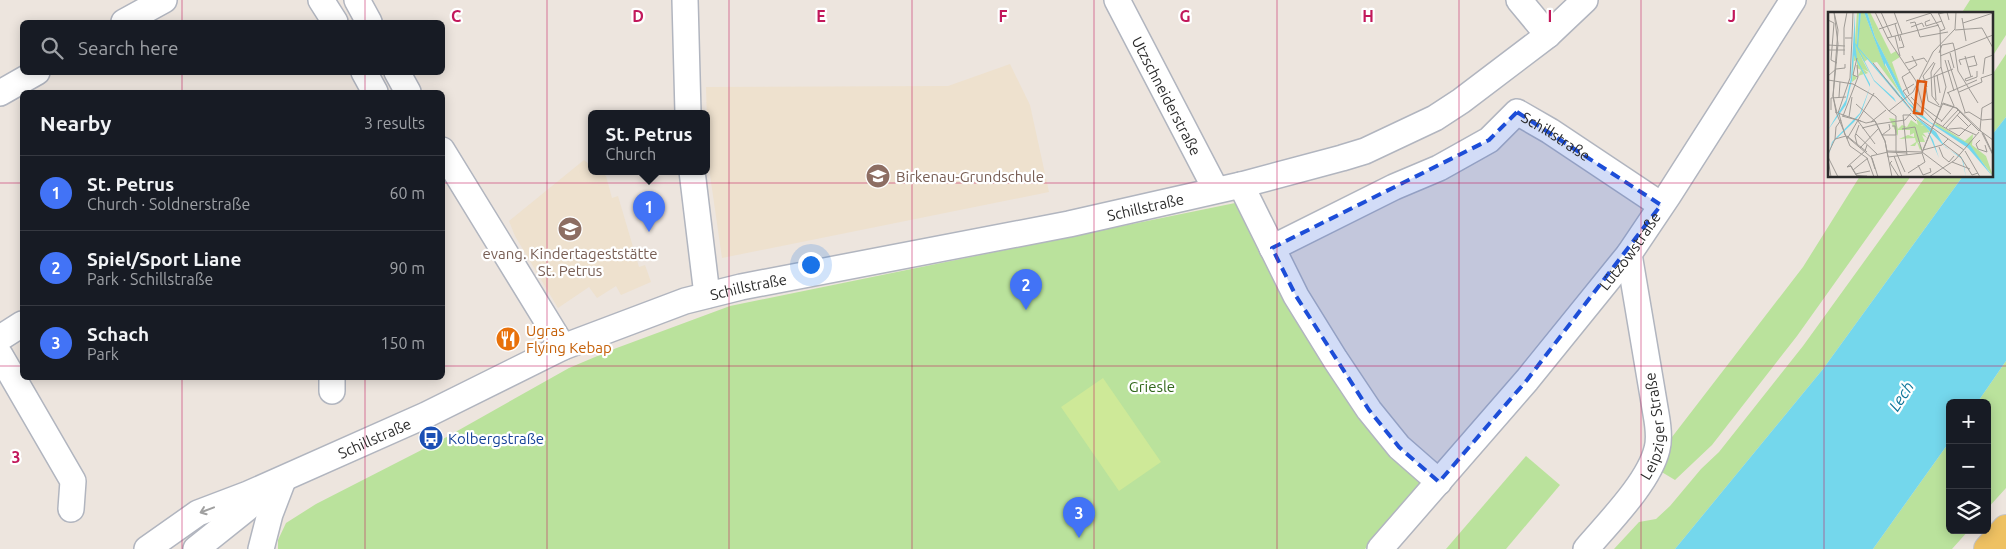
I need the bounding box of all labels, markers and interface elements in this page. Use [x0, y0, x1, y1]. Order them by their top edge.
text: C [451, 7, 461, 25]
text: D [632, 7, 644, 25]
text: E [816, 7, 826, 25]
text: F [999, 7, 1008, 25]
text: G [1179, 7, 1191, 25]
text: H [1362, 7, 1374, 25]
text: I [1548, 7, 1552, 25]
text: J [1728, 7, 1736, 25]
inset map [1828, 12, 1994, 178]
search box [20, 20, 445, 75]
icon: search [38, 34, 66, 62]
street label: Utzschneiderstraße [1129, 34, 1205, 158]
text: Search here [78, 37, 178, 59]
street label: Schillstraße [1519, 108, 1594, 164]
popup [588, 110, 710, 175]
text: Nearby [40, 111, 111, 135]
text: 3 results [364, 114, 425, 132]
text: St. Petrus [605, 123, 693, 145]
text: Church [605, 145, 656, 163]
school or university icon: Birkenau-Grundschule [865, 163, 891, 189]
place label: Birkenau-Grundschule [896, 168, 1044, 185]
text: St. Petrus [87, 173, 174, 195]
text: 1 [51, 184, 61, 202]
text: 60 m [389, 184, 425, 202]
street label: Schillstraße [1105, 190, 1185, 224]
pin: 1 [633, 191, 665, 232]
text: Church · Soldnerstraße [87, 195, 250, 213]
street label: Lützowstraße [1595, 208, 1663, 293]
school or university icon: evang. Kindertageststätte St. Petrus [557, 216, 583, 242]
place label: evang. Kindertageststätte St. Petrus [482, 245, 658, 279]
text: Spiel/Sport Liane [87, 248, 241, 270]
your location [798, 252, 824, 278]
text: 2 [51, 259, 61, 277]
text: 90 m [389, 259, 425, 277]
pin: 2 [1010, 269, 1042, 310]
text: Park · Schillstraße [87, 270, 213, 288]
street label: Schillstraße [708, 270, 788, 303]
place label: Ugras Flying Kebap [526, 322, 612, 356]
text: Schach [87, 323, 149, 345]
restaurant icon: Ugras Flying Kebap [495, 326, 521, 352]
text: 3 [51, 334, 61, 352]
text: 150 m [380, 334, 425, 352]
text: Park [87, 345, 119, 363]
street label: Leipziger Straße [1636, 371, 1667, 483]
park label: Griesle [1129, 378, 1175, 395]
water label: Lech [1885, 378, 1917, 414]
map controls [1946, 399, 1991, 534]
button: + [1946, 399, 1991, 444]
street label: Schillstraße [335, 414, 413, 462]
bus stop icon: Kolbergstraße [418, 425, 444, 451]
place label: Kolbergstraße [448, 430, 544, 447]
button: − [1946, 444, 1991, 489]
text: 3 [11, 448, 21, 466]
button: layers [1946, 489, 1991, 534]
pin: 3 [1063, 497, 1095, 538]
one-way arrow [200, 506, 215, 515]

